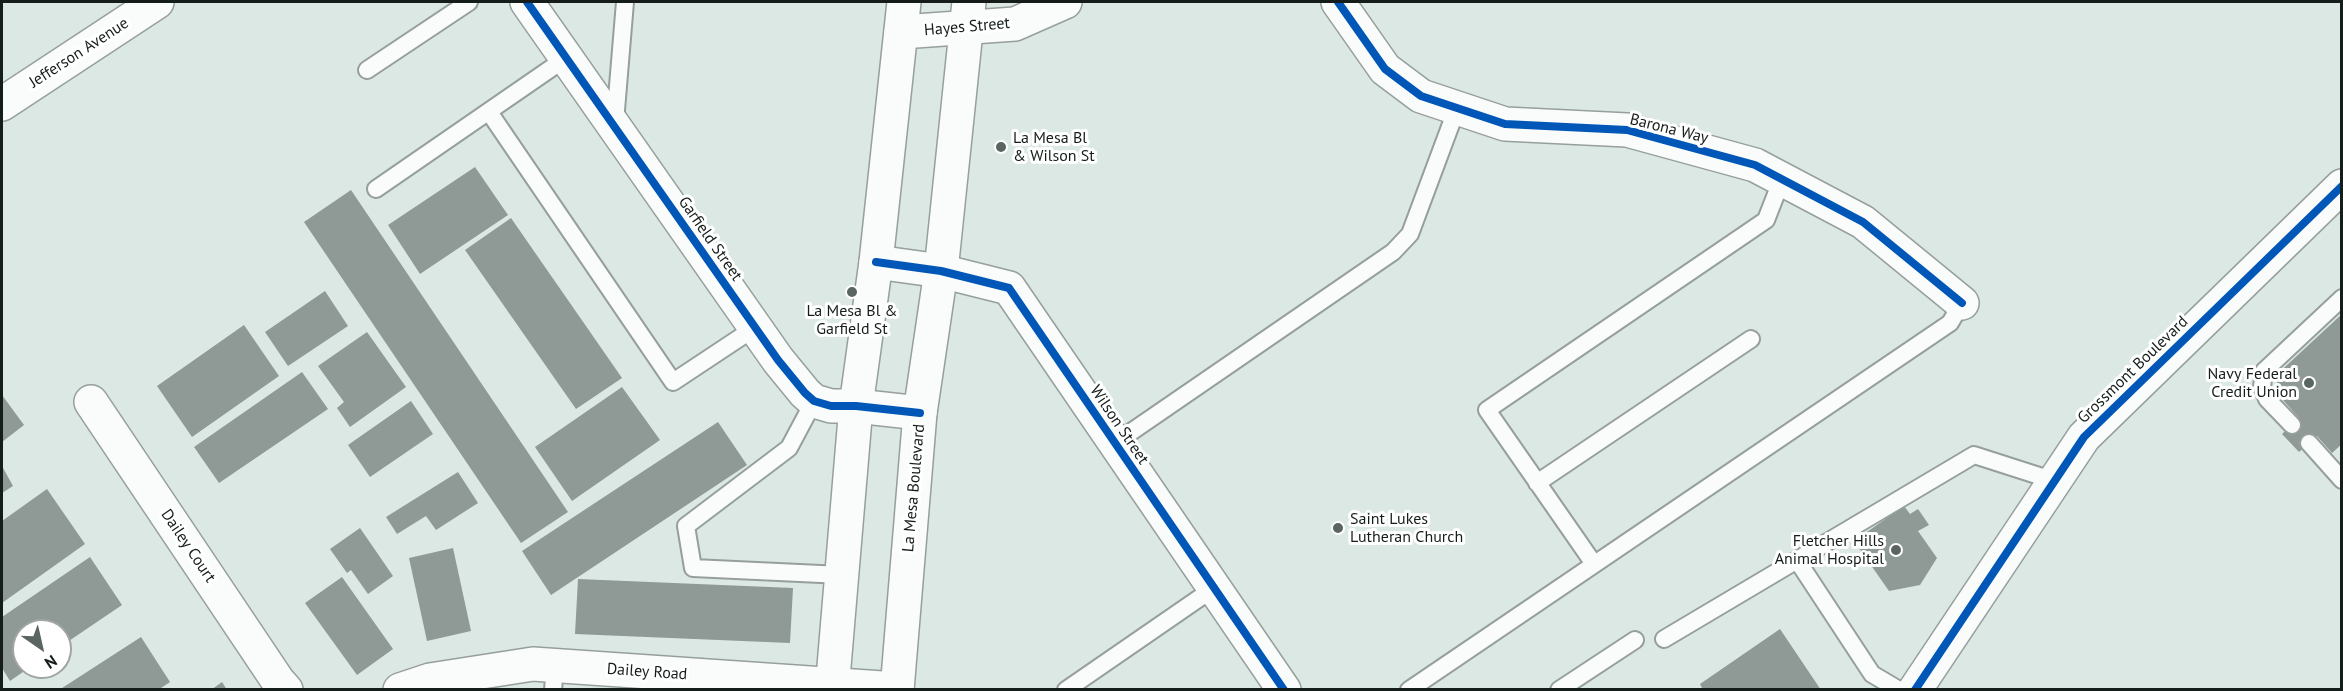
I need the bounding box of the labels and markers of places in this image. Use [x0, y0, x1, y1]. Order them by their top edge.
place label: La Mesa Bl & Wilson St [1013, 128, 1095, 166]
marker: La Mesa Bl & Wilson St [994, 140, 1008, 154]
marker: La Mesa Bl & Garfield St [845, 285, 859, 299]
place label: La Mesa Bl & Garfield St [806, 301, 898, 339]
place label: Navy Federal Credit Union [2208, 364, 2297, 402]
marker: Navy Federal Credit Union [2302, 376, 2316, 390]
place label: Saint Lukes Lutheran Church [1350, 509, 1463, 547]
marker: Saint Lukes Lutheran Church [1331, 521, 1345, 535]
place label: Fletcher Hills Animal Hospital [1775, 531, 1884, 569]
marker: Fletcher Hills Animal Hospital [1889, 543, 1903, 557]

